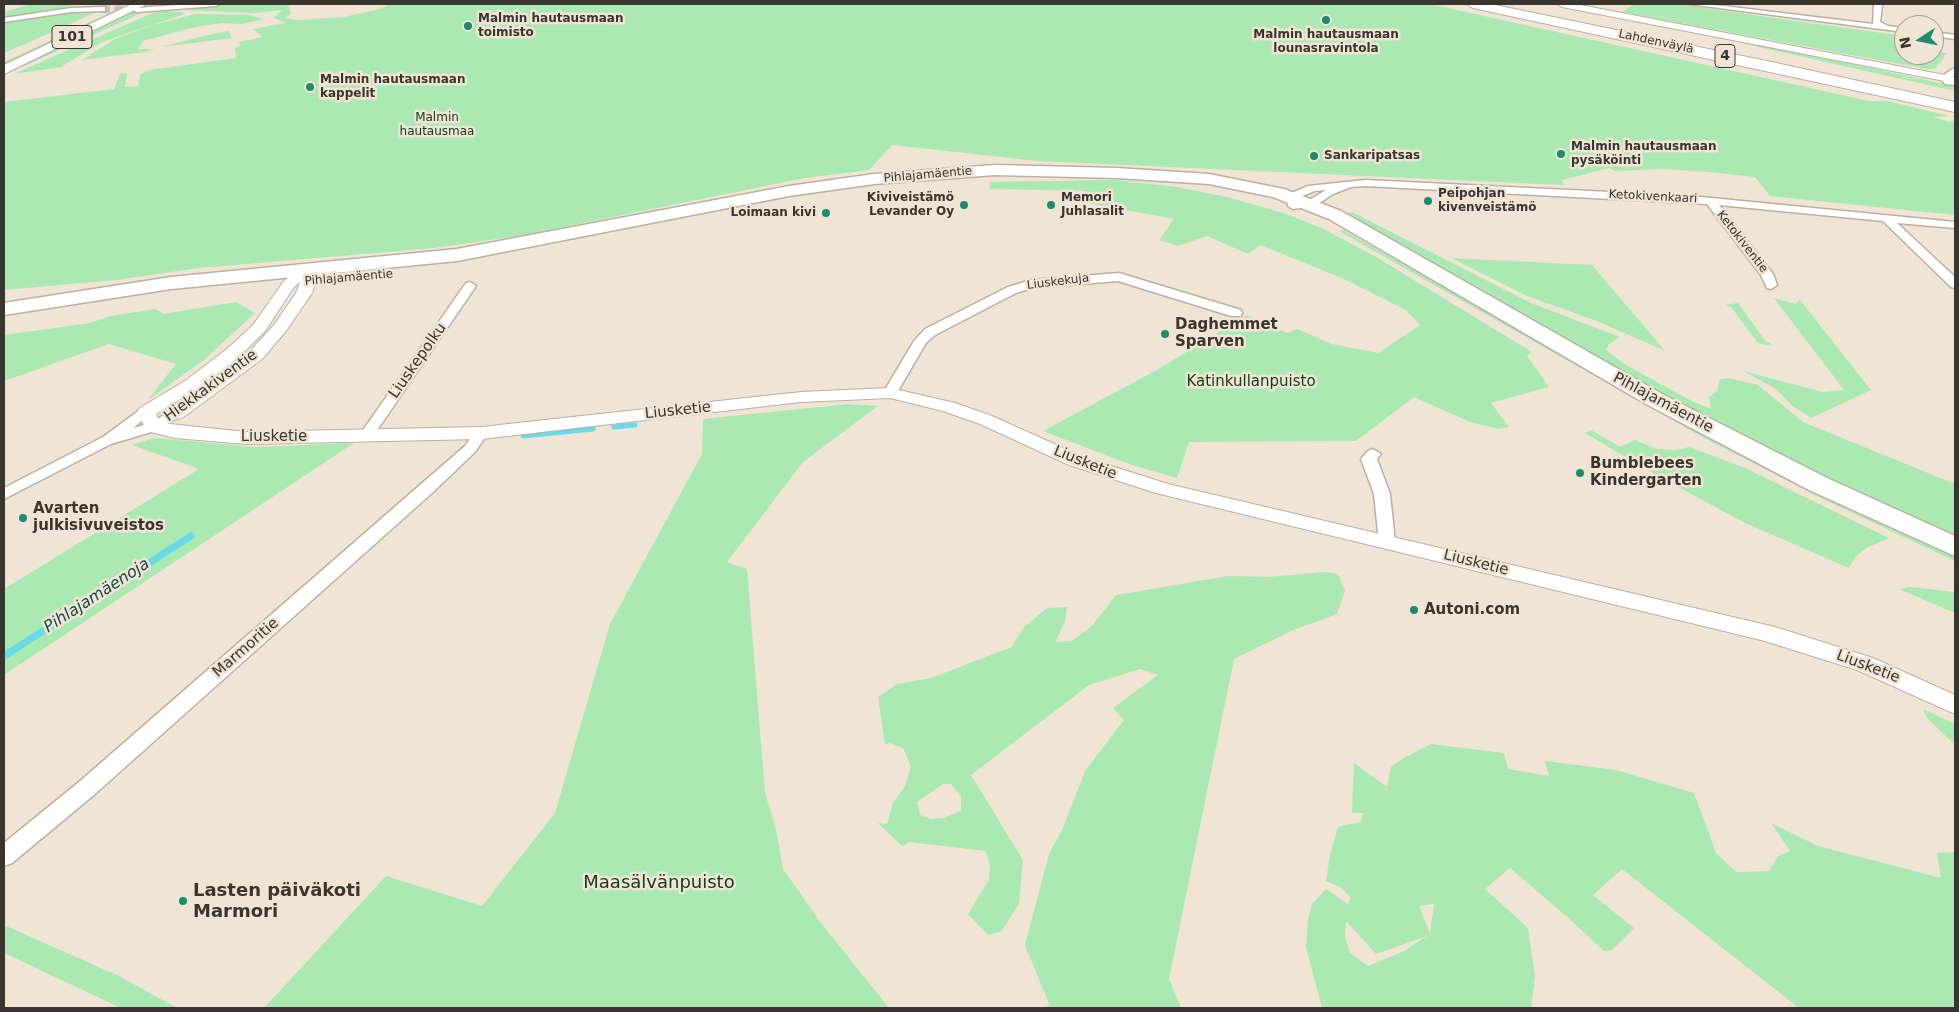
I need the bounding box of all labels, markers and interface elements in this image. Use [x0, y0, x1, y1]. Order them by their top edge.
place label: Malmin hautausmaan toimisto [478, 12, 623, 40]
marker: Malmin hautausmaan lounasravintola [1320, 14, 1332, 26]
north arrow [1894, 15, 1944, 65]
marker: Malmin hautausmaan toimisto [462, 20, 474, 32]
road number: 101 [52, 26, 92, 48]
street label: Lahdenväylä [1617, 27, 1695, 57]
place label: Malmin hautausmaan lounasravintola [1253, 28, 1399, 56]
text: N [1896, 35, 1914, 50]
road number: 4 [1715, 44, 1735, 68]
place label: Malmin hautausmaan kappelit [320, 73, 465, 101]
marker: Malmin hautausmaan kappelit [304, 81, 316, 93]
park label: Malmin hautausmaa [400, 111, 474, 139]
place label: Malmin hautausmaan pysäköinti [1571, 140, 1716, 168]
marker: Malmin hautausmaan pysäköinti [1555, 148, 1567, 160]
place label: Sankaripatsas [1324, 149, 1420, 163]
marker: Sankaripatsas [1308, 150, 1320, 162]
street label: Pihlajamäentie [883, 164, 973, 186]
place label: Peipohjan kivenveistämö [1438, 187, 1536, 215]
street label: Ketokivenkaari [1608, 187, 1698, 207]
place label: Kiviveistämö Levander Oy [867, 191, 954, 219]
place label: Memori Juhlasalit [1061, 191, 1124, 219]
marker: Peipohjan kivenveistämö [1422, 195, 1434, 207]
marker: Kiviveistämö Levander Oy [958, 199, 970, 211]
marker: Memori Juhlasalit [1045, 199, 1057, 211]
place label: Loimaan kivi [731, 206, 816, 220]
marker: Loimaan kivi [820, 207, 832, 219]
street label: Ketokiventie [1713, 208, 1771, 276]
street label: Pihlajamäentie [304, 267, 394, 289]
street label: Liuskekuja [1026, 271, 1090, 293]
place label: Daghemmet Sparven [1175, 316, 1278, 351]
street label: Liuskepolku [385, 320, 451, 402]
marker: Daghemmet Sparven [1159, 328, 1171, 340]
street label: Hiekkakiventie [161, 346, 261, 426]
street label: Pihlajamäentie [1610, 369, 1716, 437]
park label: Katinkullanpuisto [1186, 373, 1316, 391]
street label: Liusketie [644, 399, 712, 423]
street label: Liusketie [241, 428, 307, 446]
street label: Liusketie [1051, 442, 1119, 484]
place label: Bumblebees Kindergarten [1590, 455, 1702, 490]
marker: Bumblebees Kindergarten [1574, 467, 1586, 479]
place label: Avarten julkisivuveistos [33, 500, 164, 535]
marker: Avarten julkisivuveistos [17, 512, 29, 524]
street label: Liusketie [1442, 546, 1510, 580]
water label: Pihlajamäenoja [41, 555, 153, 637]
place label: Autoni.com [1424, 601, 1520, 619]
marker: Autoni.com [1408, 604, 1420, 616]
street label: Marmoritie [209, 614, 283, 682]
street label: Liusketie [1834, 647, 1902, 687]
park label: Maasälvänpuisto [583, 872, 735, 894]
place label: Lasten päiväkoti Marmori [193, 880, 361, 922]
marker: Lasten päiväkoti Marmori [177, 895, 189, 907]

